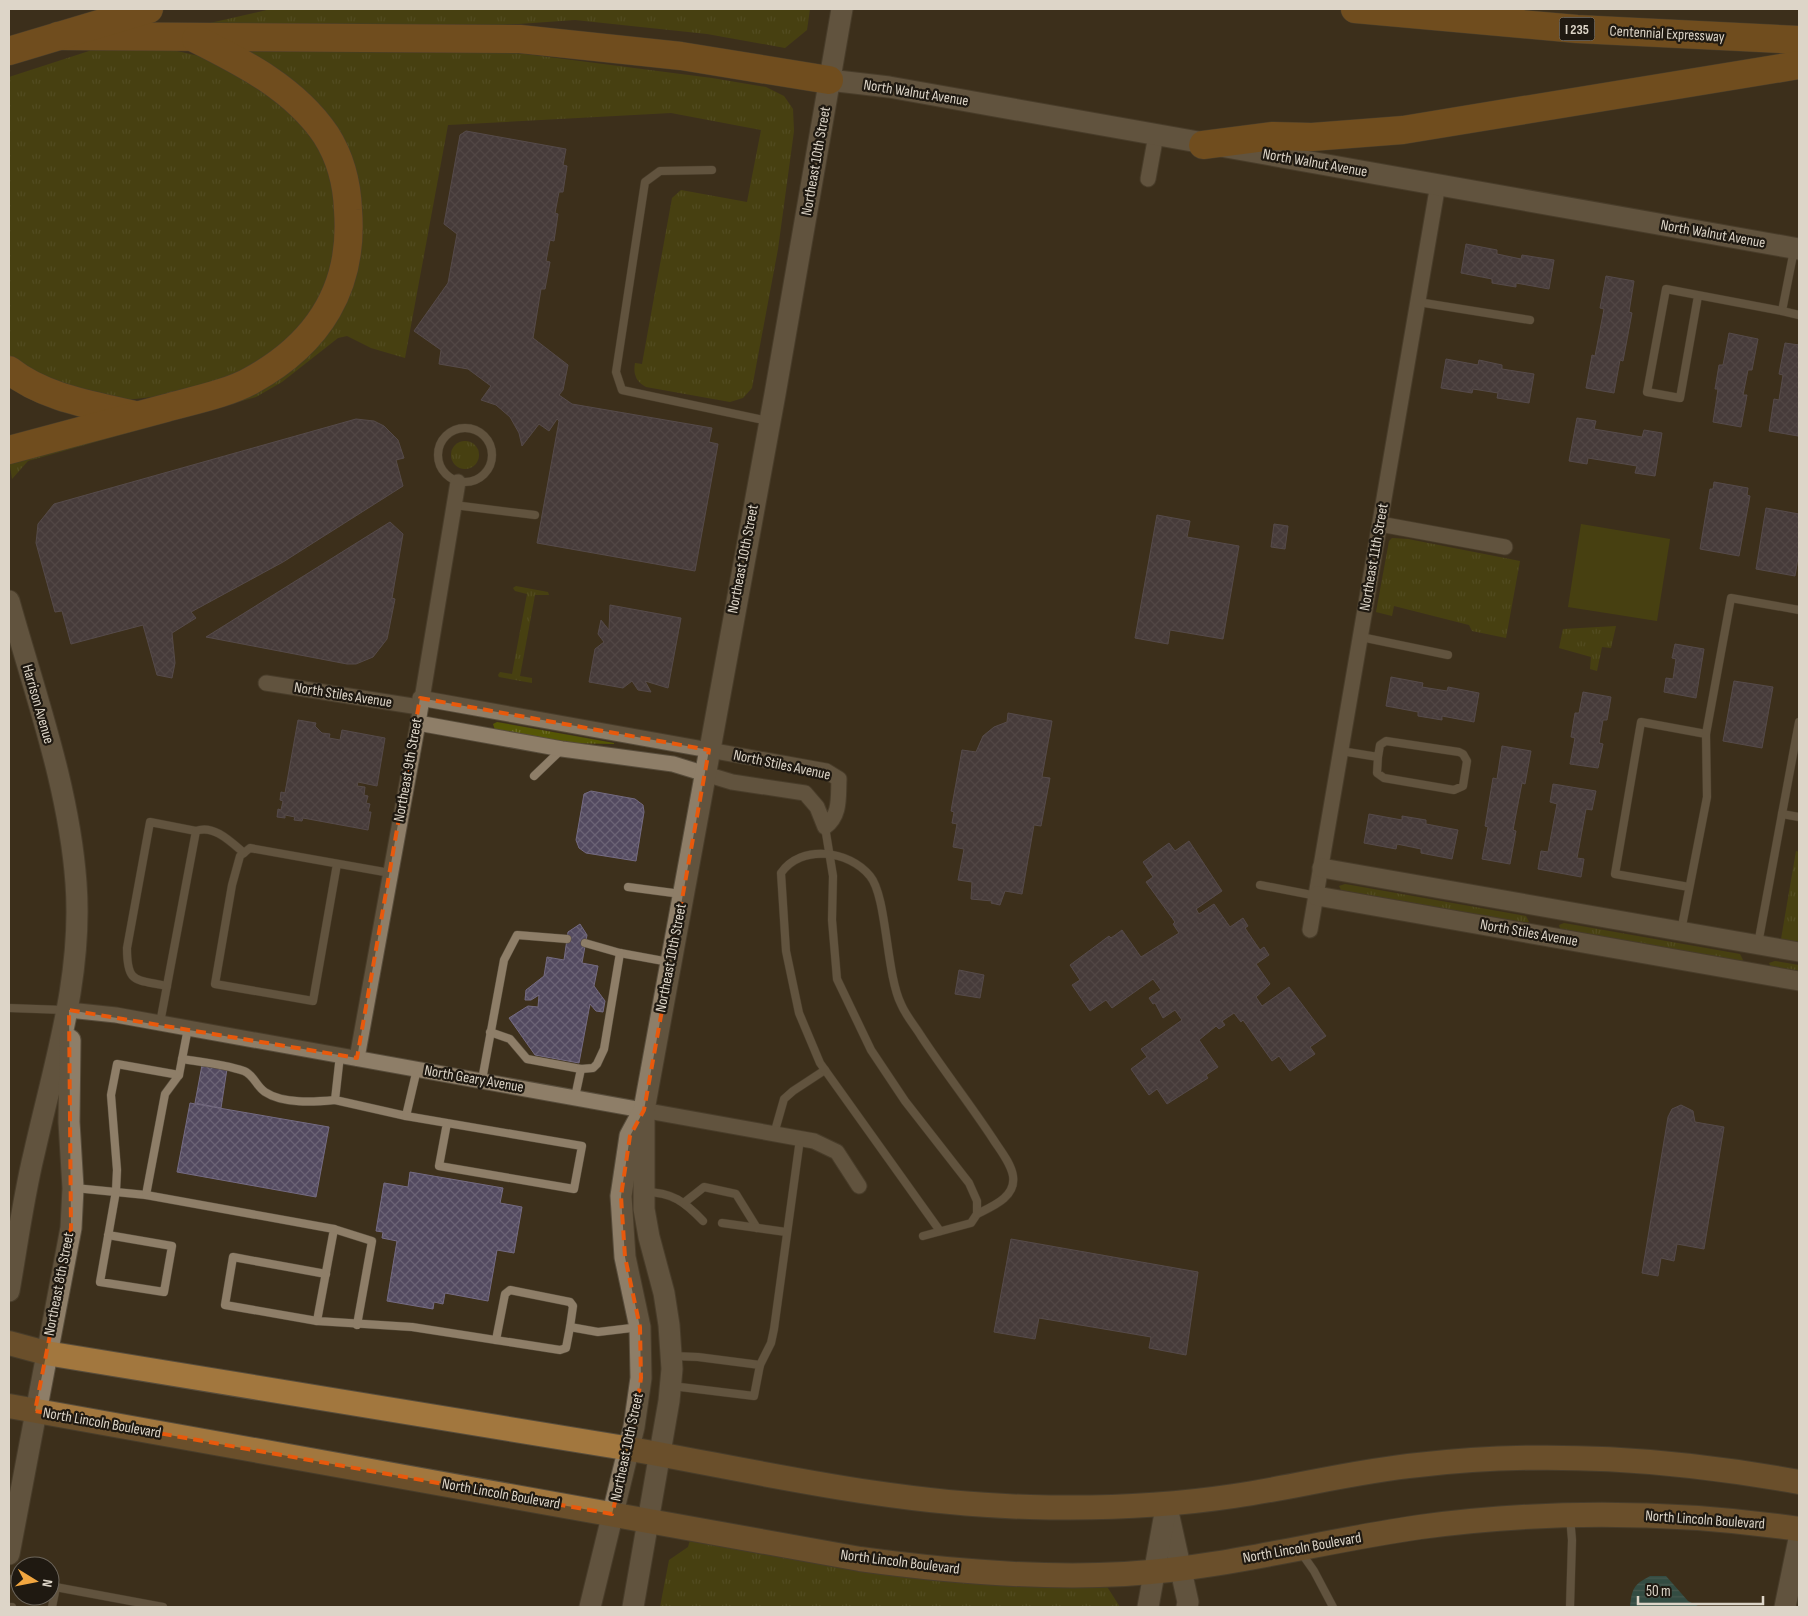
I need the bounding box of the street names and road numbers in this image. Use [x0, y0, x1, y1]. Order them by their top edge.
road number: I 235 [1560, 18, 1594, 40]
street label: Centennial Expressway [1609, 21, 1725, 47]
street label: North Walnut Avenue [862, 75, 970, 111]
street label: Northeast 10th Street [797, 105, 835, 217]
street label: North Walnut Avenue [1261, 144, 1369, 182]
street label: North Walnut Avenue [1659, 215, 1767, 253]
street label: Northeast 11th Street [1355, 501, 1393, 612]
street label: Northeast 10th Street [723, 503, 763, 615]
street label: Harrison Avenue [18, 662, 58, 746]
street label: North Stiles Avenue [293, 678, 393, 712]
street label: Northeast 9th Street [390, 716, 427, 823]
street label: North Stiles Avenue [732, 745, 832, 785]
street label: Northeast 10th Street [651, 902, 691, 1014]
street label: North Stiles Avenue [1479, 915, 1579, 951]
street label: North Geary Avenue [423, 1061, 525, 1097]
street label: Northeast 8th Street [40, 1230, 78, 1337]
street label: Northeast 10th Street [606, 1391, 648, 1503]
street label: North Lincoln Boulevard [41, 1403, 163, 1443]
street label: North Lincoln Boulevard [440, 1474, 562, 1514]
street label: North Lincoln Boulevard [1645, 1506, 1765, 1534]
street label: North Lincoln Boulevard [1241, 1528, 1363, 1568]
street label: North Lincoln Boulevard [839, 1545, 961, 1579]

